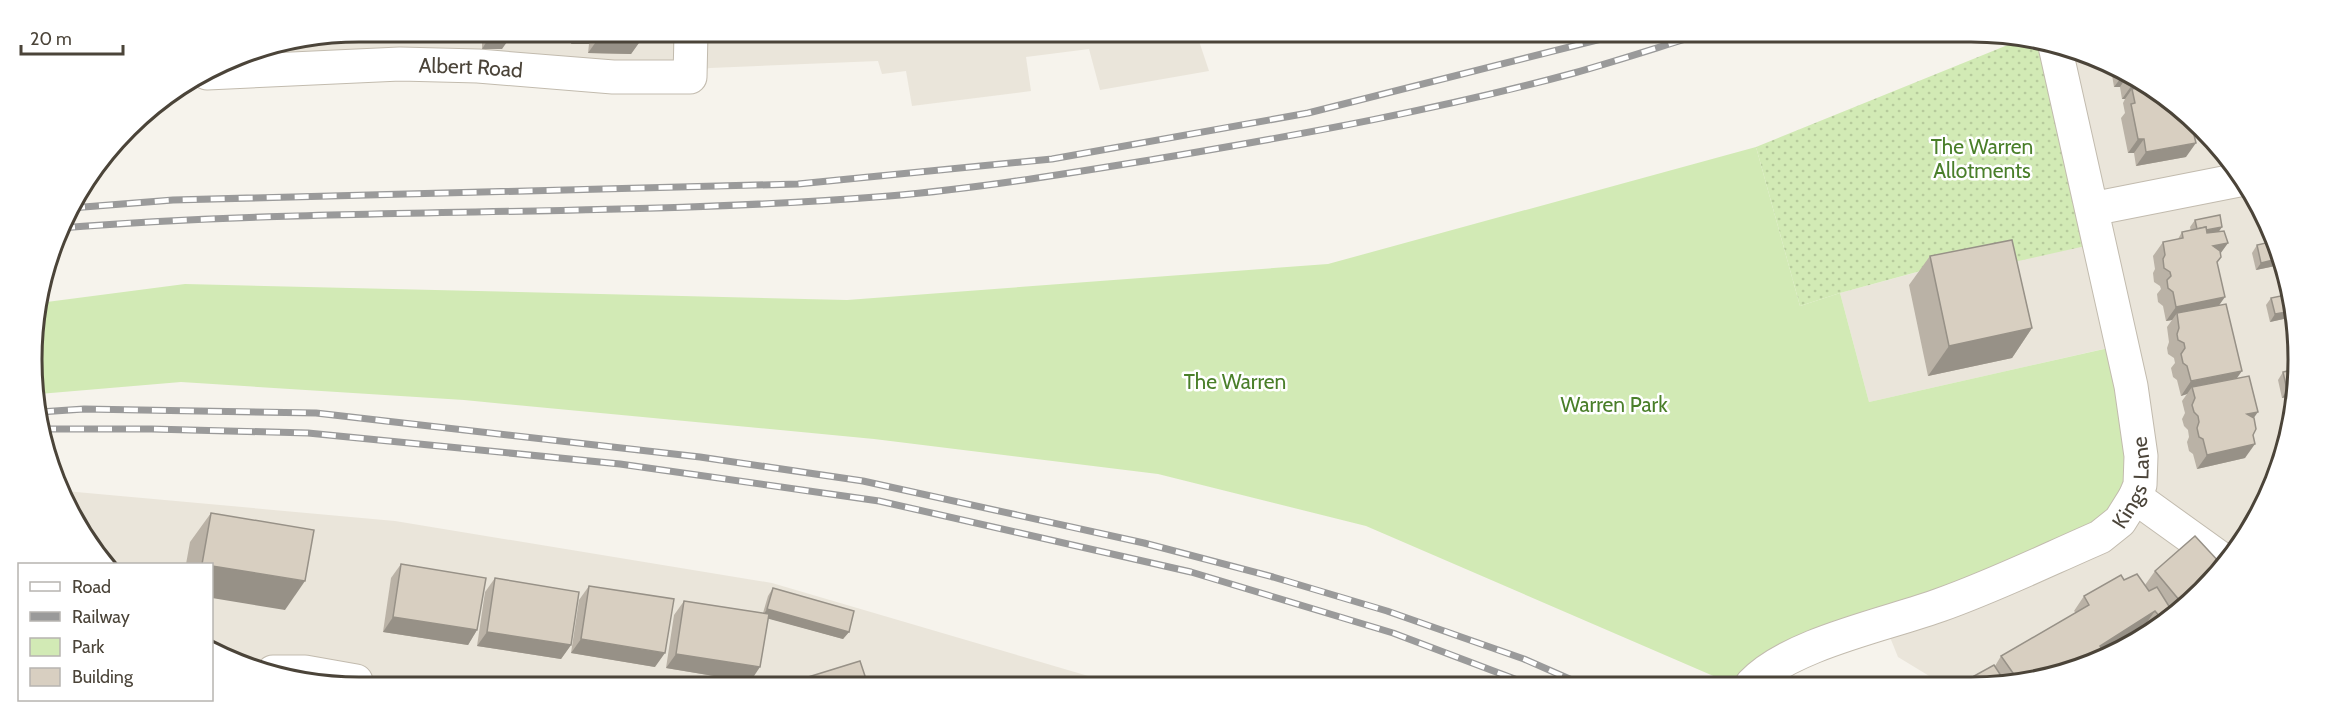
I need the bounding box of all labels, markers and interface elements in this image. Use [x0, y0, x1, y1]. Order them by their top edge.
scale bar [21, 18, 123, 56]
text: 20 m [30, 28, 72, 50]
street label: Albert Road [418, 52, 524, 82]
park label: The Warren Allotments [1931, 134, 2033, 183]
park label: The Warren [1184, 369, 1286, 394]
park label: Warren Park [1560, 392, 1668, 417]
street label: Kings Lane [2106, 435, 2154, 533]
legend [18, 563, 213, 701]
text: Road [72, 576, 111, 598]
text: Railway [72, 606, 130, 628]
text: Park [72, 636, 105, 658]
text: Building [72, 666, 134, 688]

